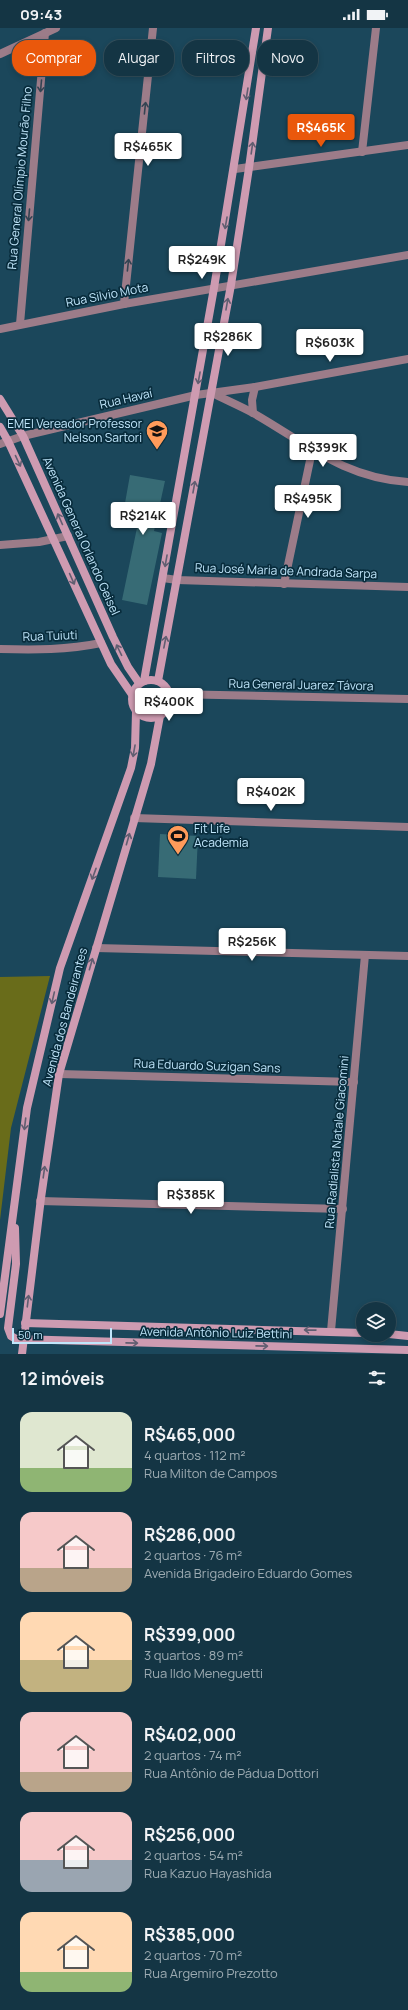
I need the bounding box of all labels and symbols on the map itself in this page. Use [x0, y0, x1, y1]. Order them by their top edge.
one-way arrow [37, 79, 44, 92]
street label: Rua General Olímpio Mourão Filho [3, 86, 36, 270]
one-way arrow [243, 87, 251, 100]
one-way arrow [141, 102, 148, 115]
pin: R$465K [288, 114, 354, 148]
pin: R$465K [115, 133, 181, 167]
one-way arrow [248, 142, 256, 155]
one-way arrow [26, 208, 33, 221]
one-way arrow [221, 216, 229, 229]
pin: R$249K [169, 246, 235, 280]
one-way arrow [124, 259, 131, 272]
street label: Rua Silvio Mota [64, 278, 150, 311]
one-way arrow [223, 298, 231, 311]
pin: R$286K [195, 323, 261, 357]
pin: R$603K [297, 329, 363, 363]
one-way arrow [194, 371, 202, 384]
street label: Rua Havaí [98, 384, 154, 413]
place label: EMEI Vereador Professor Nelson Sartori [7, 415, 143, 446]
school or university icon: EMEI Vereador Professor Nelson Sartori [144, 418, 170, 451]
pin: R$399K [290, 434, 356, 468]
street label: Avenida General Orlando Geisel [39, 454, 124, 618]
one-way arrow [15, 455, 22, 467]
one-way arrow [190, 481, 198, 494]
pin: R$495K [275, 485, 341, 519]
pin: R$214K [110, 502, 176, 536]
one-way arrow [56, 513, 63, 525]
one-way arrow [161, 554, 169, 567]
street label: Rua José Maria de Andrada Sarpa [195, 559, 377, 582]
one-way arrow [69, 573, 77, 585]
street label: Rua Tuiuti [22, 626, 78, 645]
one-way arrow [161, 636, 169, 649]
one-way arrow [115, 644, 123, 656]
street label: Rua General Juarez Távora [228, 675, 374, 694]
pin: R$400K [136, 688, 202, 722]
one-way arrow [130, 744, 138, 757]
pin: R$402K [238, 778, 304, 812]
place label: Fit Life Academia [194, 820, 248, 851]
sports icon: Fit Life Academia [165, 823, 191, 856]
one-way arrow [125, 833, 132, 846]
one-way arrow [89, 868, 97, 880]
pin: R$256K [219, 928, 285, 962]
street label: Avenida dos Bandeirantes [38, 946, 91, 1088]
one-way arrow [88, 958, 95, 971]
one-way arrow [49, 991, 57, 1004]
street label: Rua Eduardo Suzigan Sans [133, 1054, 281, 1077]
street label: Rua Radialista Natale Giacomini [320, 1055, 353, 1229]
one-way arrow [21, 1118, 29, 1131]
one-way arrow [41, 1166, 49, 1179]
pin: R$385K [158, 1181, 224, 1215]
one-way arrow [24, 1295, 32, 1308]
street label: Avenida Antônio Luiz Bettini [140, 1323, 292, 1342]
scale bar [12, 1326, 112, 1345]
one-way arrow [304, 1327, 317, 1334]
one-way arrow [125, 1339, 138, 1347]
one-way arrow [255, 1342, 268, 1350]

